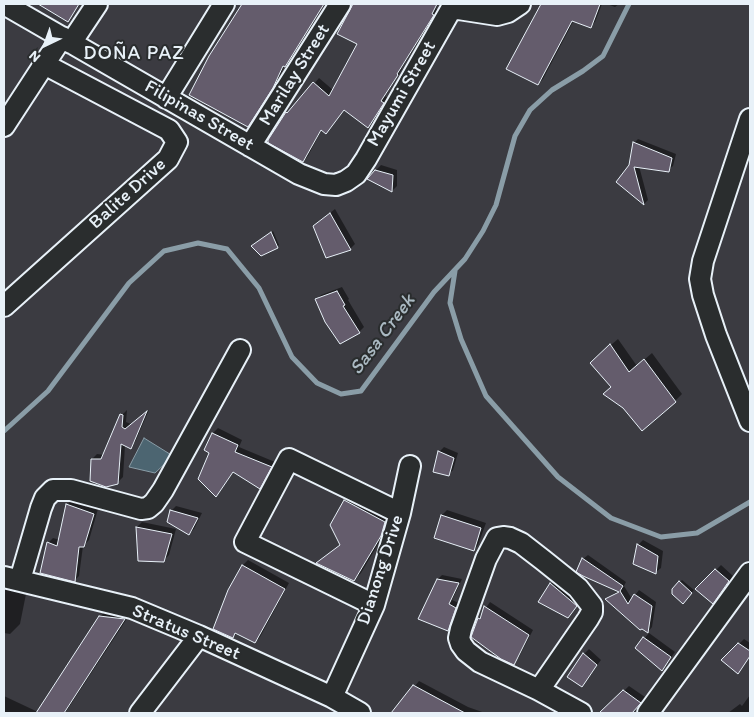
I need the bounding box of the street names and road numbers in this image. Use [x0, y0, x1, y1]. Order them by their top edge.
street label: Marilay Street [255, 20, 335, 130]
street label: Mayumi Street [362, 37, 442, 151]
street label: Filipinas Street [140, 75, 258, 157]
street label: Balite Drive [85, 153, 171, 235]
street label: Dianong Drive [353, 512, 409, 628]
street label: Stratus Street [128, 600, 244, 666]

